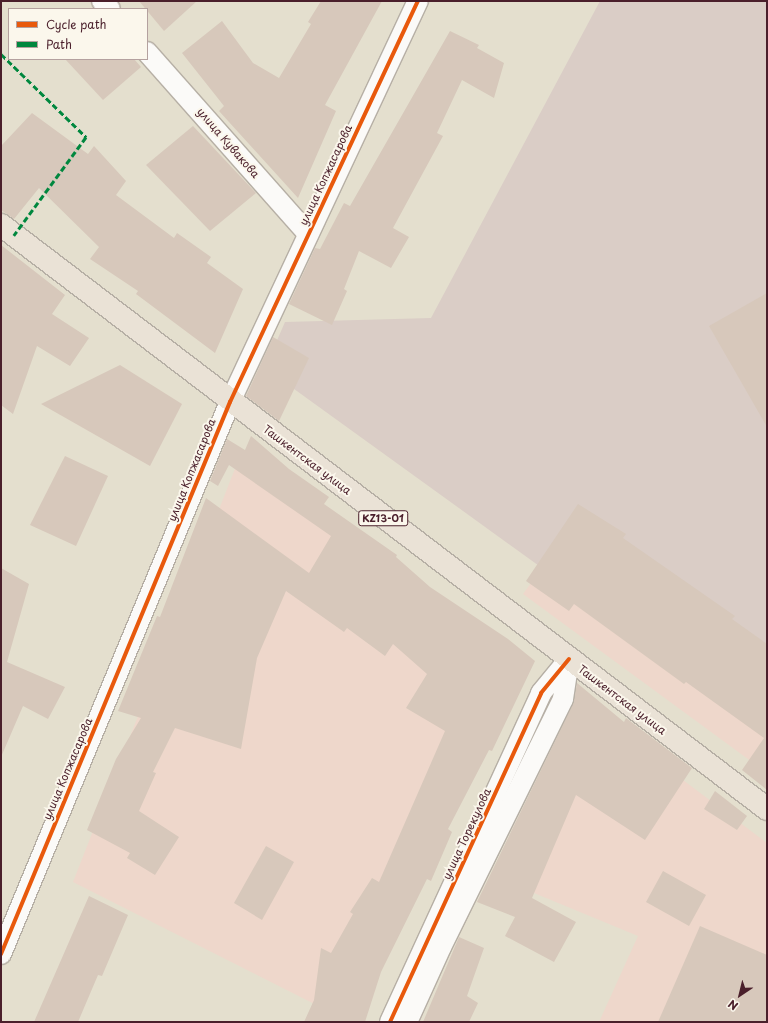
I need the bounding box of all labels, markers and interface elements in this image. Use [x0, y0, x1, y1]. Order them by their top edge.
legend [8, 8, 148, 60]
text: Cycle path [46, 15, 107, 33]
text: Path [46, 35, 72, 53]
street label: улица Кувакова [194, 105, 262, 181]
street label: улица Копжасарова [297, 122, 355, 228]
street label: улица Копжасарова [165, 416, 219, 524]
street label: Ташкентская улица [260, 422, 354, 498]
road number: KZ13-01 [358, 510, 408, 526]
street label: Ташкентская улица [575, 662, 669, 738]
street label: улица Копжасарова [40, 716, 96, 822]
street label: улица Торекулова [440, 786, 494, 882]
north arrow [720, 975, 760, 1015]
text: N [724, 996, 741, 1015]

